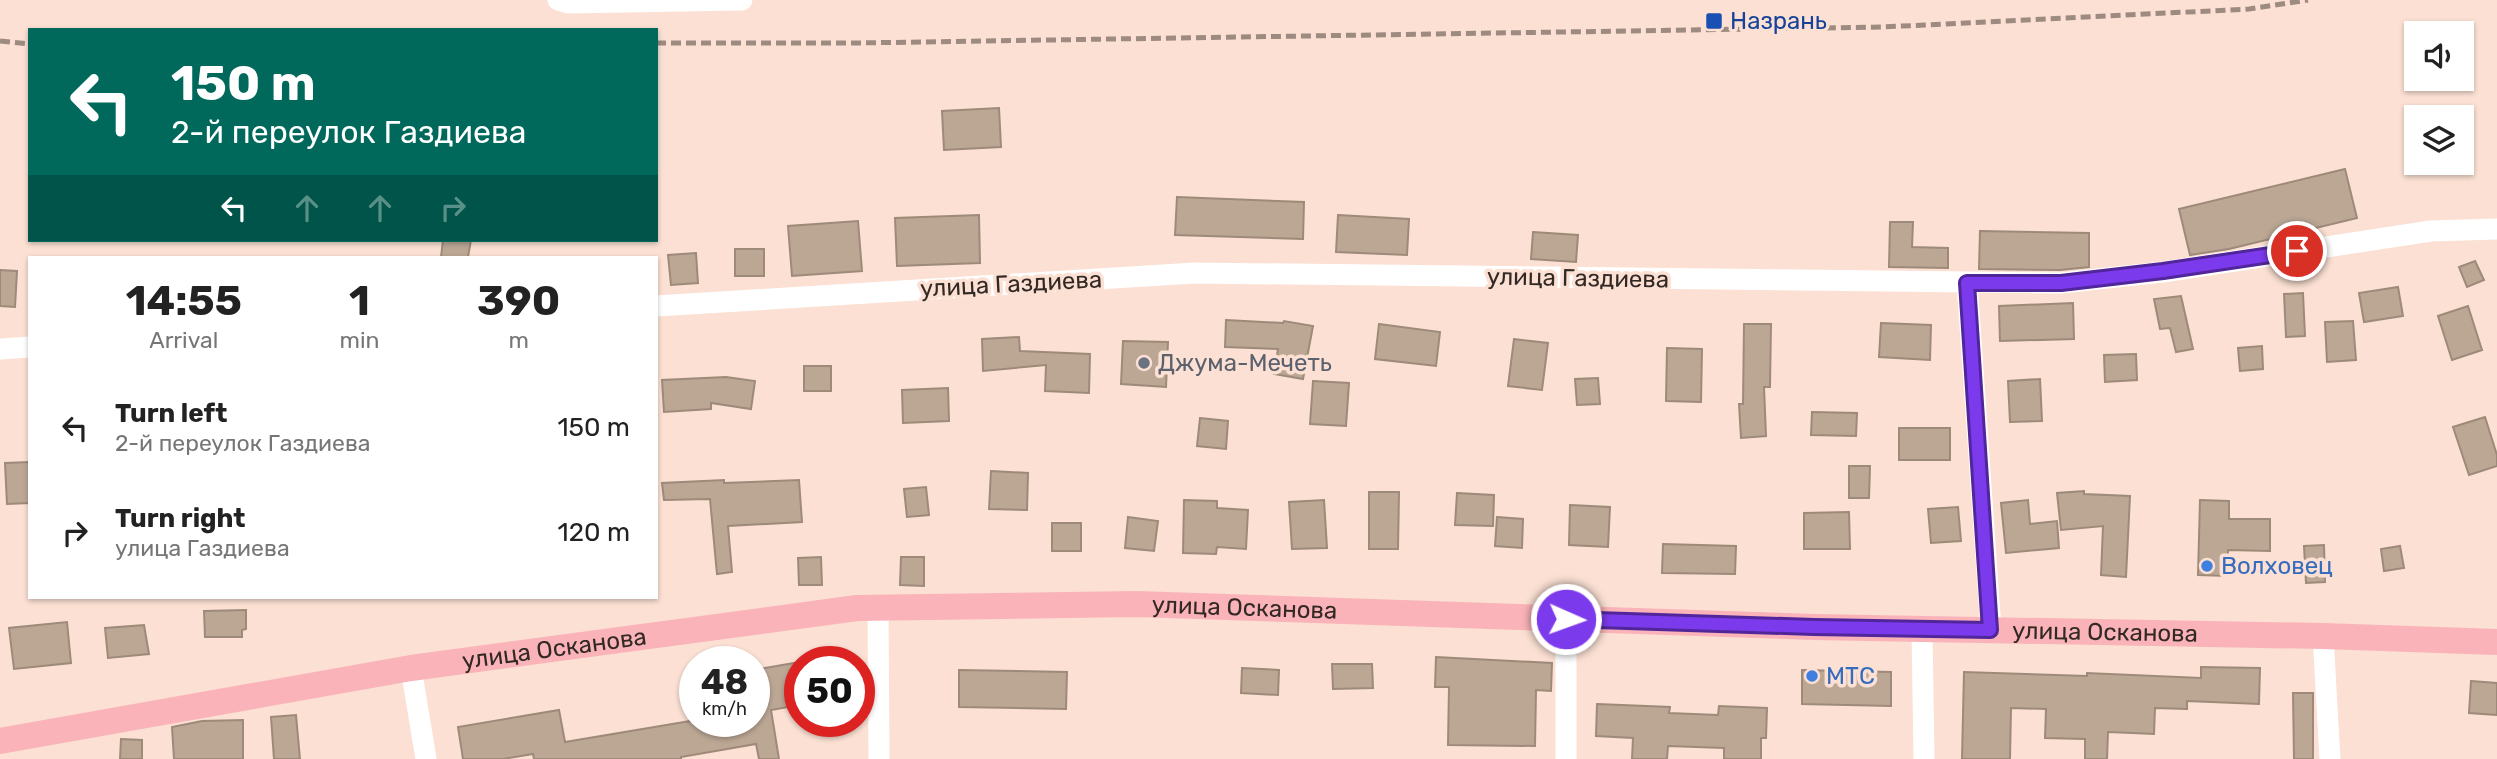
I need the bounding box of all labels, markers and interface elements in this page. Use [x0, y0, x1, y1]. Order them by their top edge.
place label: Назрань [1730, 7, 1827, 35]
marker: Назрань [1704, 11, 1724, 31]
map controls [2404, 21, 2474, 175]
button: sound [2404, 21, 2474, 91]
text: 150 m [171, 54, 316, 112]
icon: left [56, 56, 147, 147]
button: layers [2404, 105, 2474, 175]
text: 2-й переулок Газдиева [171, 113, 527, 151]
icon: left [215, 189, 253, 227]
icon: ahead [288, 189, 326, 227]
icon: ahead [361, 189, 399, 227]
icon: right [434, 189, 472, 227]
pin [2267, 221, 2327, 281]
icon: arrive [2278, 232, 2316, 270]
street label: улица Газдиева [1487, 262, 1669, 294]
street label: улица Газдиева [919, 265, 1103, 303]
text: 14:55 [126, 276, 242, 326]
text: 1 [349, 276, 370, 326]
text: 390 [477, 276, 560, 326]
text: Arrival [149, 326, 218, 354]
text: min [339, 326, 379, 354]
text: m [508, 326, 529, 354]
place label: Джума-Мечеть [1158, 349, 1332, 377]
marker: Джума-Мечеть [1136, 355, 1152, 371]
text: Turn left [115, 398, 227, 429]
icon: left [56, 409, 94, 447]
text: 150 m [557, 412, 630, 443]
text: 2-й переулок Газдиева [115, 429, 371, 457]
text: Turn right [115, 503, 245, 534]
icon: right [56, 514, 94, 552]
text: 120 m [558, 517, 630, 548]
text: улица Газдиева [115, 534, 290, 562]
place label: Волховец [2221, 552, 2333, 580]
marker: Волховец [2199, 558, 2215, 574]
position arrow [1529, 582, 1603, 656]
street label: улица Осканова [1151, 591, 1338, 625]
street label: улица Осканова [2012, 617, 2198, 648]
street label: улица Осканова [460, 622, 648, 675]
speed limit sign: 50 [784, 646, 875, 737]
text: 48 [701, 661, 748, 703]
place label: МТС [1826, 662, 1875, 690]
marker: МТС [1804, 668, 1820, 684]
text: km/h [702, 698, 747, 720]

